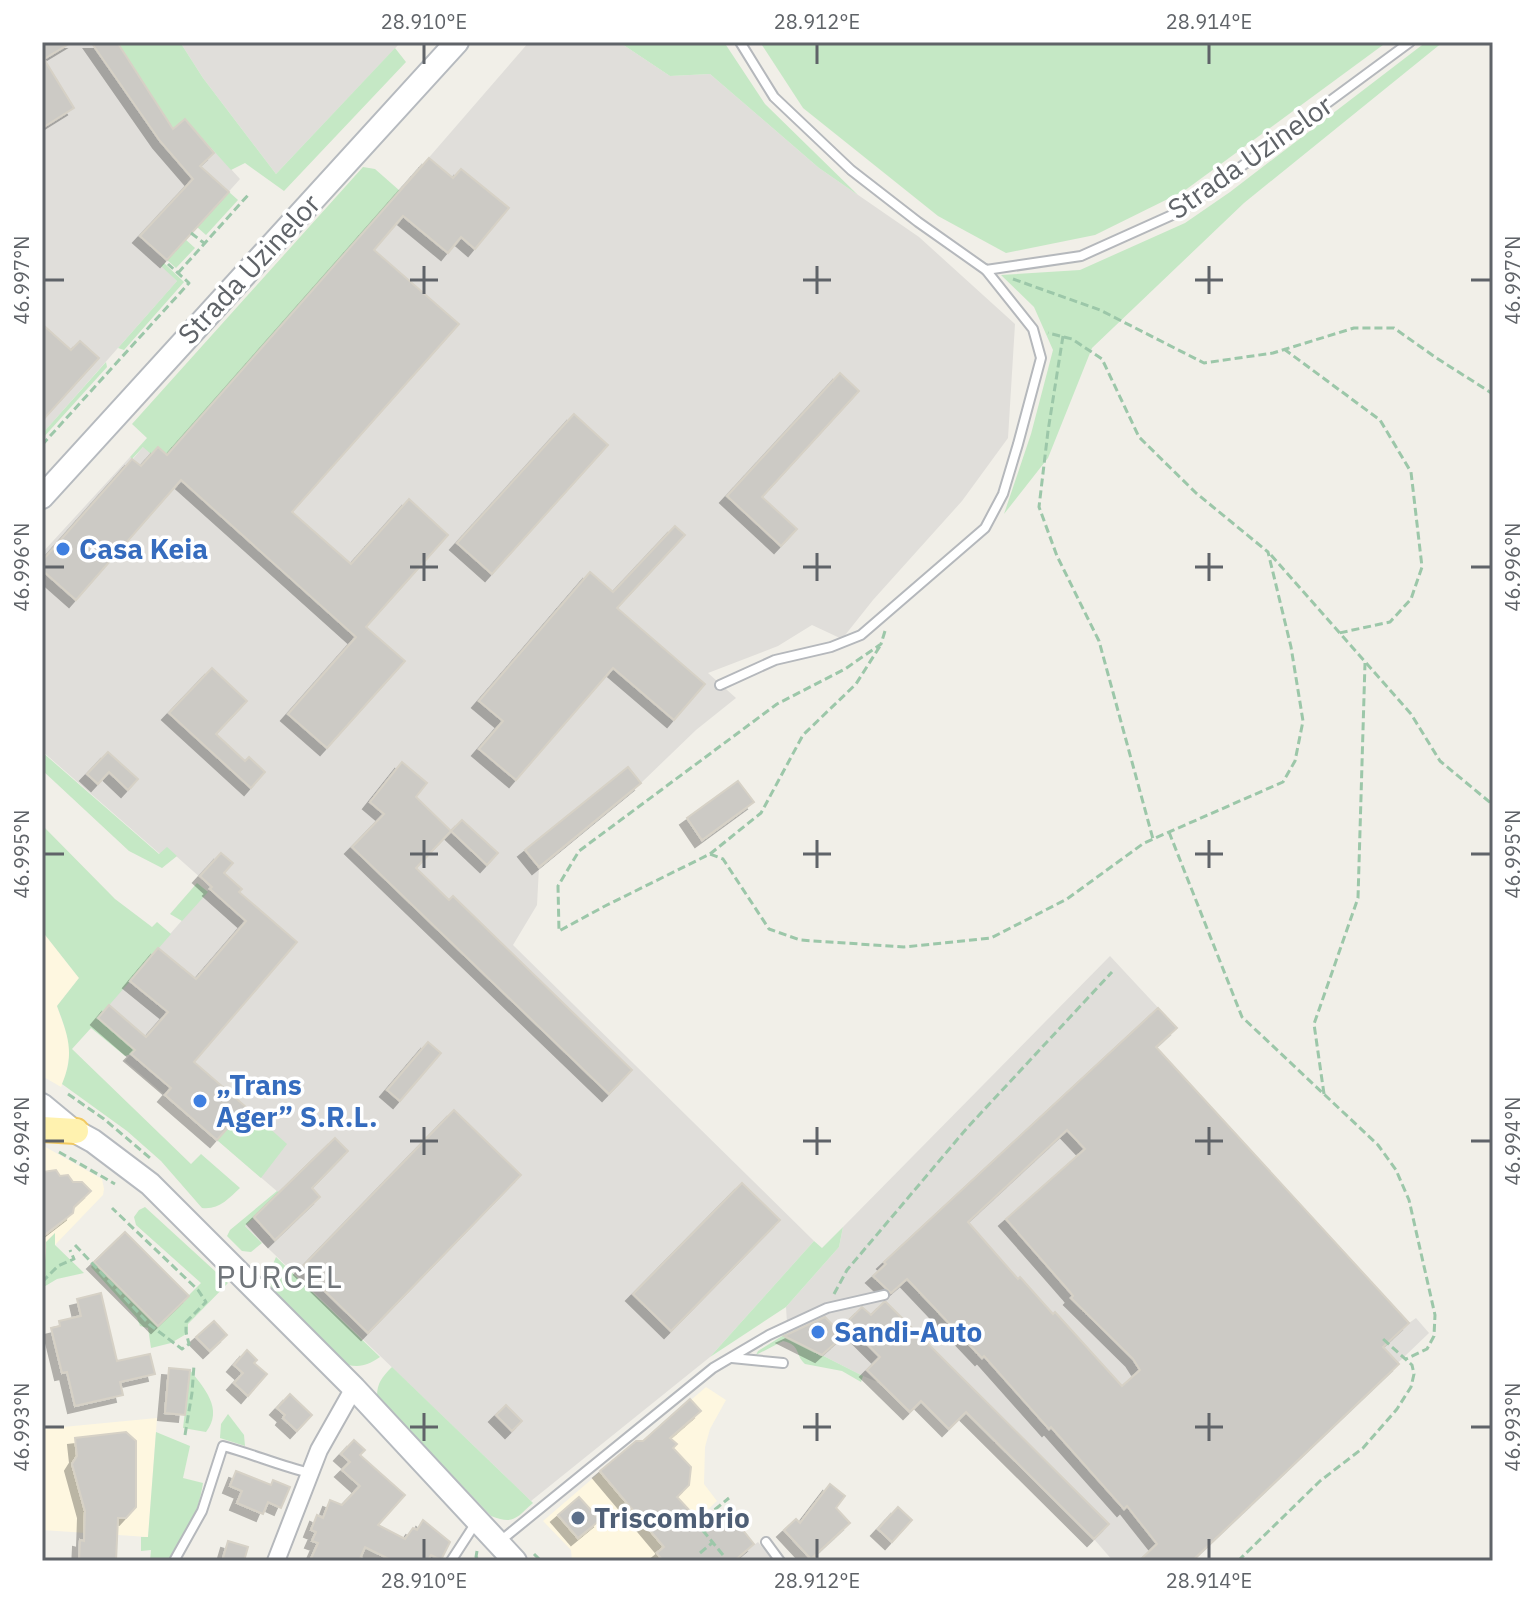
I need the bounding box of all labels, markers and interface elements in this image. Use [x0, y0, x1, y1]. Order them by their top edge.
text: 28.910°E [381, 8, 467, 35]
text: 28.912°E [774, 8, 860, 35]
text: 28.914°E [1166, 8, 1252, 35]
street label: Strada Uzinelor [1160, 86, 1339, 227]
street label: Strada Uzinelor [169, 186, 328, 352]
text: 46.997°N [8, 236, 35, 324]
text: 46.997°N [1499, 236, 1526, 324]
text: 46.996°N [8, 523, 35, 611]
text: 46.996°N [1499, 523, 1526, 611]
place label: Casa Keia [79, 530, 208, 567]
marker: Casa Keia [54, 540, 72, 558]
text: 46.995°N [8, 810, 35, 898]
text: 46.995°N [1499, 810, 1526, 898]
place label: „Trans Ager” S.R.L. [216, 1066, 378, 1135]
marker: „Trans Ager” S.R.L. [191, 1092, 209, 1110]
text: 46.994°N [8, 1097, 35, 1185]
text: 46.994°N [1499, 1097, 1526, 1185]
district label: PURCEL [216, 1255, 344, 1297]
place label: Sandi-Auto [834, 1313, 982, 1350]
marker: Sandi-Auto [809, 1323, 827, 1341]
text: 46.993°N [8, 1383, 35, 1471]
text: 46.993°N [1499, 1383, 1526, 1471]
place label: Triscombrio [594, 1499, 750, 1536]
marker: Triscombrio [569, 1509, 587, 1527]
text: 28.910°E [381, 1567, 467, 1594]
text: 28.912°E [774, 1567, 860, 1594]
text: 28.914°E [1166, 1567, 1252, 1594]

